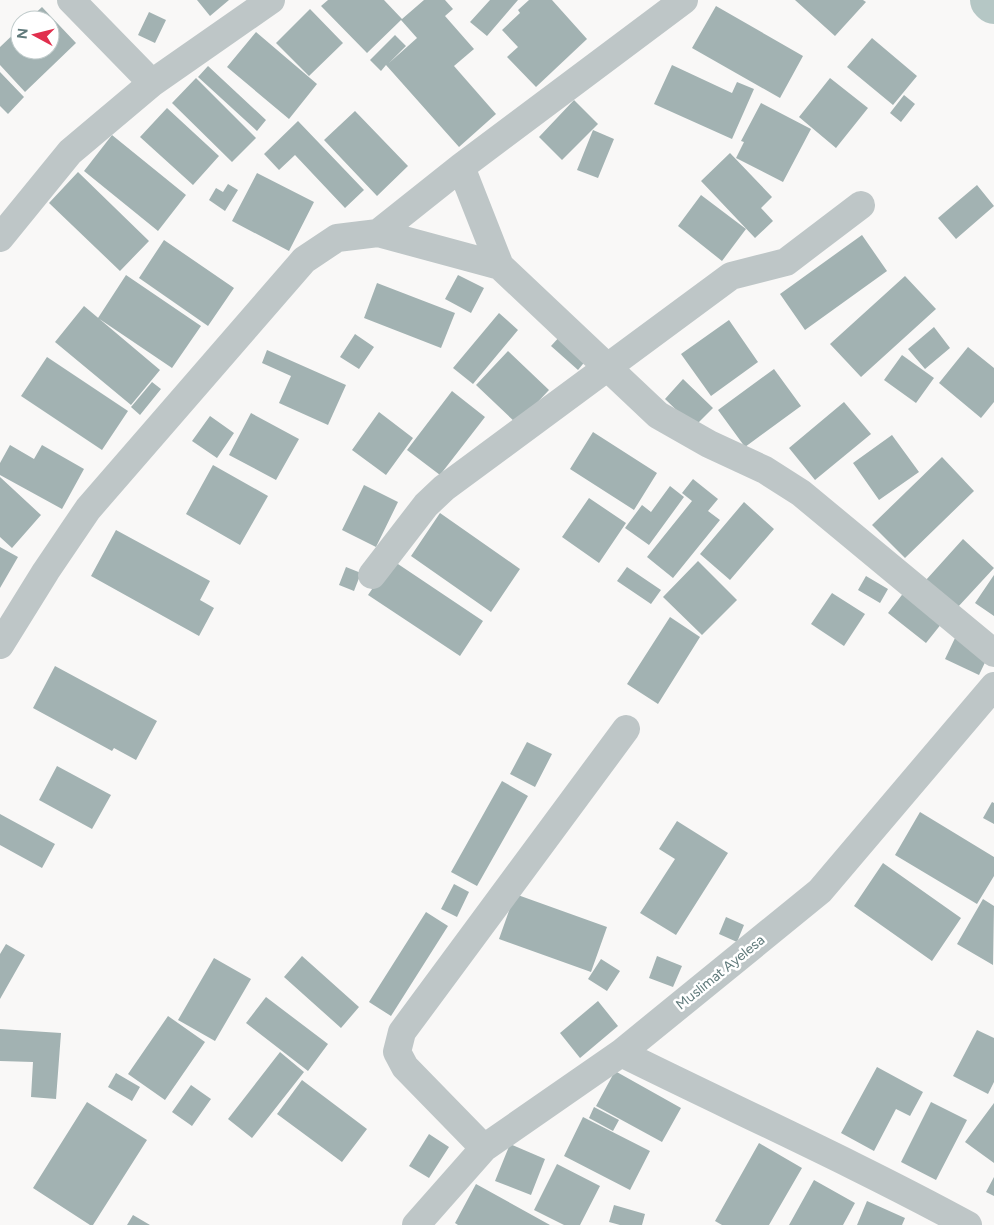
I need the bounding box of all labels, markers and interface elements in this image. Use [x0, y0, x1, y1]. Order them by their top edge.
north arrow [10, 10, 60, 60]
text: N [13, 27, 32, 40]
street label: Muslimat Ayelesa [673, 932, 768, 1013]

